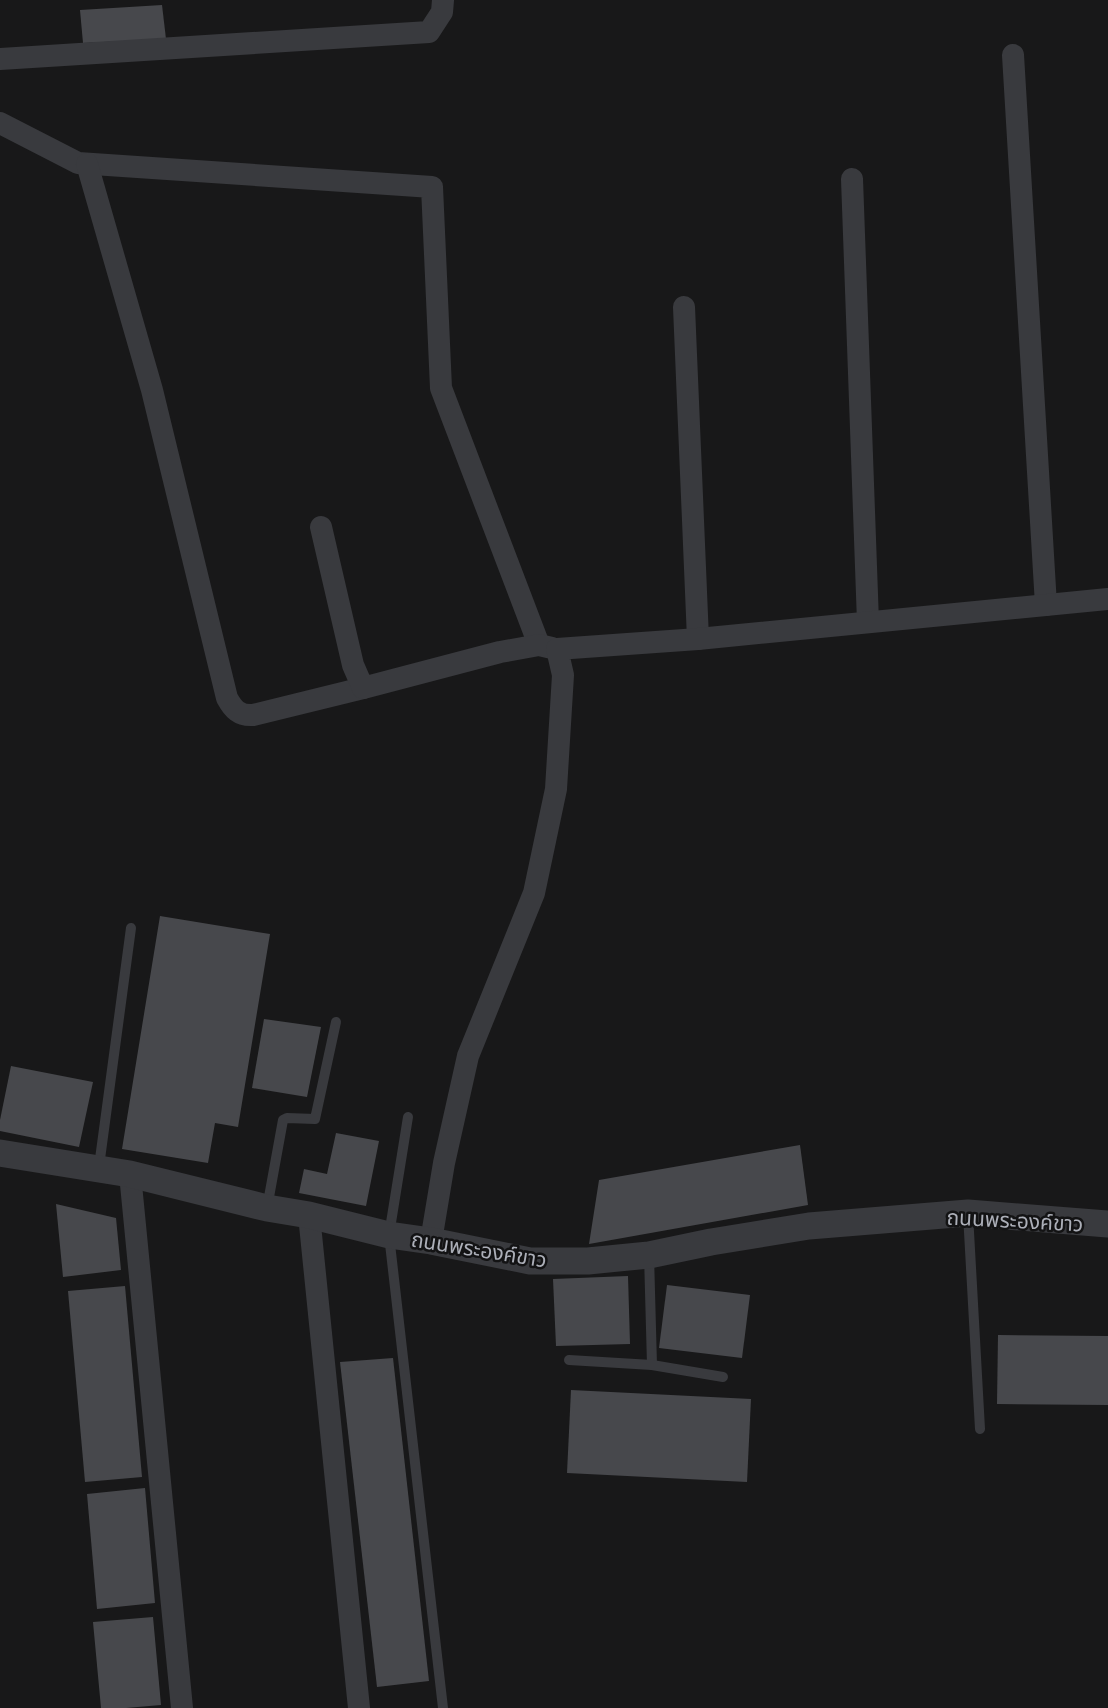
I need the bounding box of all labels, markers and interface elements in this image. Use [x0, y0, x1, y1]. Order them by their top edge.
street label: ถนนพระองค์ขาว [946, 1202, 1084, 1238]
street label: ถนนพระองค์ขาว [409, 1224, 549, 1274]

